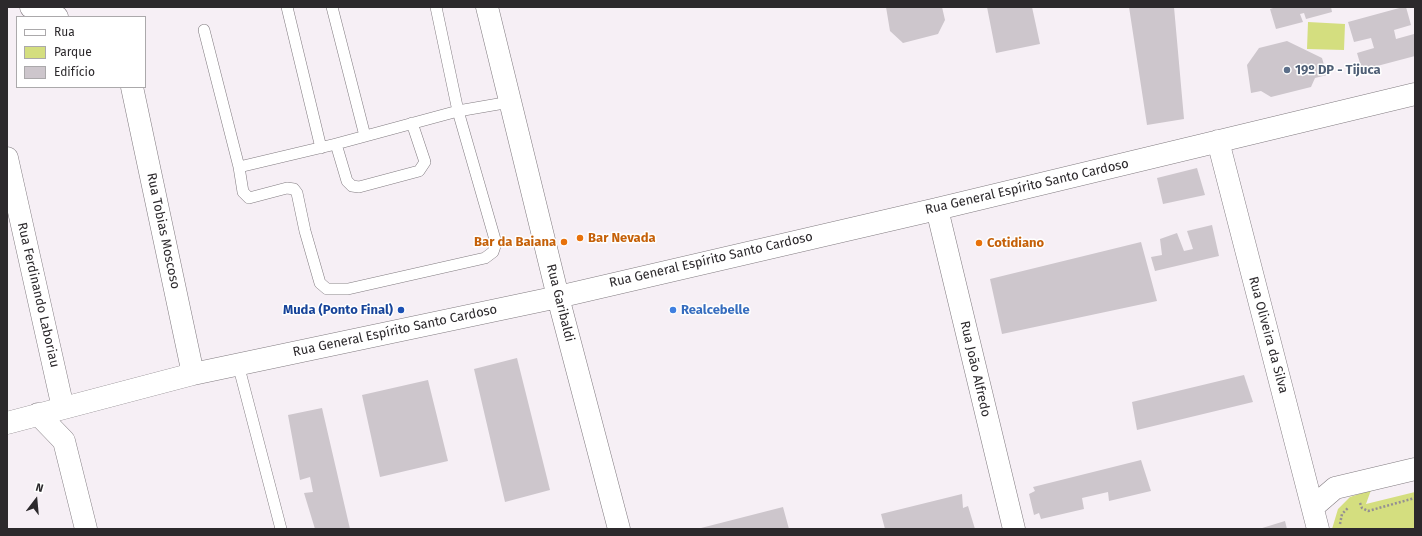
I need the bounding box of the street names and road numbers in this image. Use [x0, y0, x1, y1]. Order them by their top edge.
street label: Rua General Espírito Santo Cardoso [924, 156, 1130, 218]
street label: Rua Tobias Moscoso [143, 171, 183, 291]
street label: Rua Ferdinando Laboriau [14, 221, 62, 369]
street label: Rua General Espírito Santo Cardoso [608, 229, 814, 291]
street label: Rua Garibaldi [543, 262, 577, 344]
street label: Rua Oliveira da Silva [1245, 275, 1291, 395]
street label: Rua General Espírito Santo Cardoso [291, 302, 499, 360]
street label: Rua João Alfredo [956, 319, 994, 419]

